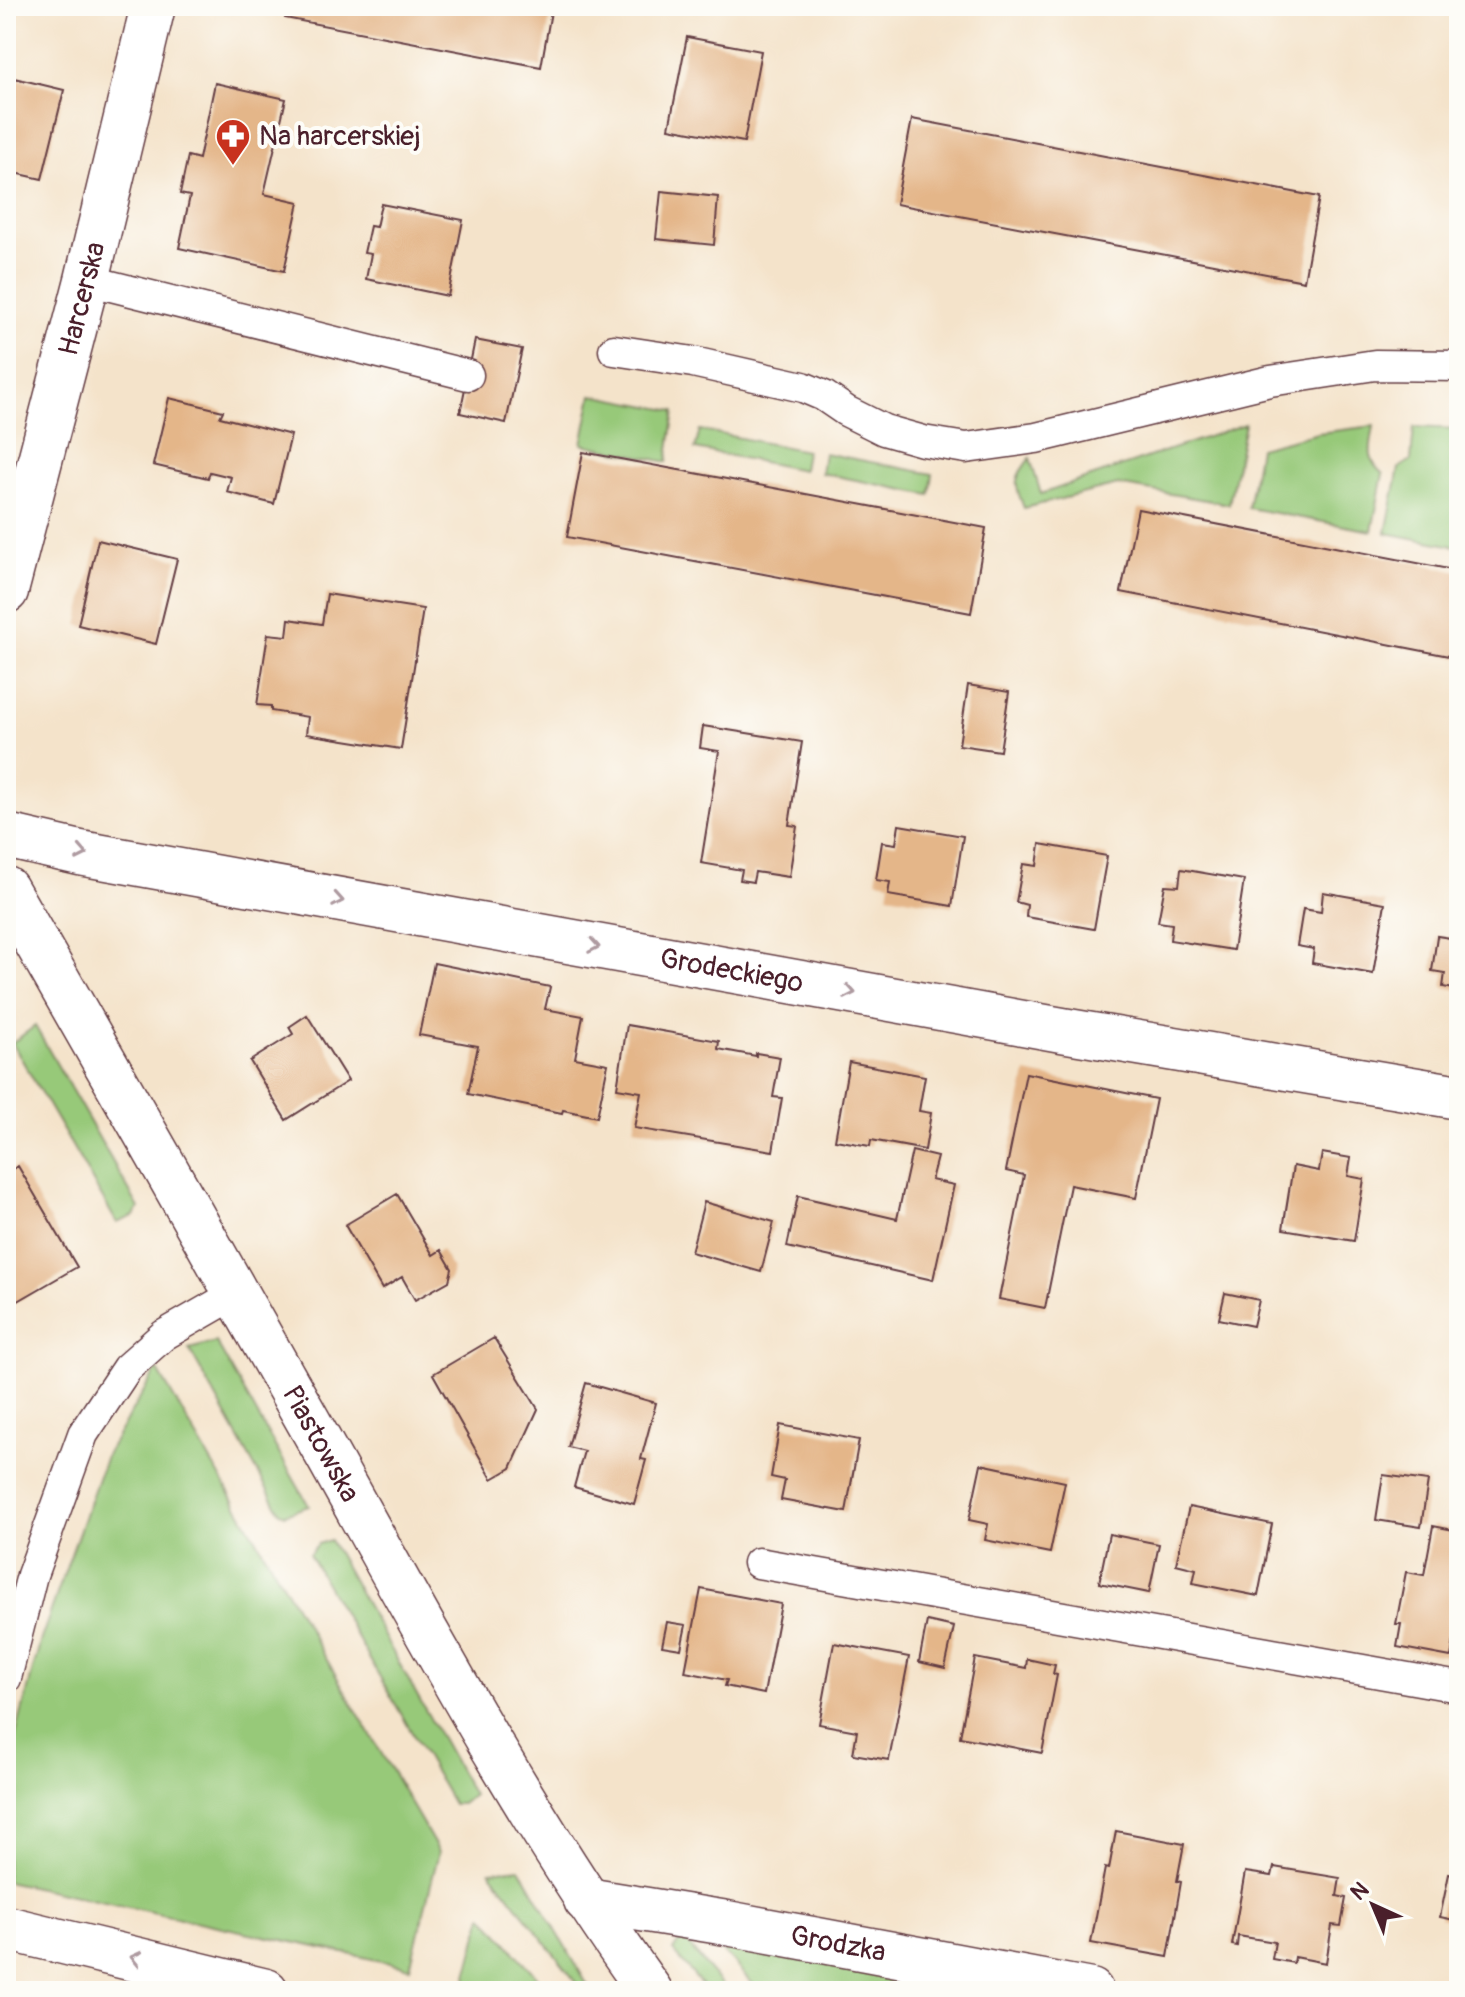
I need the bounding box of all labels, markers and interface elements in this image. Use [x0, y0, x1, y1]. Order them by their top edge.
pharmacy icon: Na harcerskiej [214, 117, 252, 167]
place label: Na harcerskiej [259, 119, 421, 154]
street label: Harcerska [51, 238, 113, 359]
one-way arrow [75, 844, 88, 861]
one-way arrow [331, 890, 345, 907]
one-way arrow [587, 936, 601, 953]
street label: Grodeckiego [657, 940, 806, 1001]
one-way arrow [843, 982, 856, 999]
street label: Piastowska [274, 1379, 368, 1508]
north arrow [1333, 1865, 1413, 1945]
text: N [1345, 1876, 1375, 1907]
street label: Grodzka [788, 1918, 889, 1970]
one-way arrow [129, 1951, 143, 1968]

